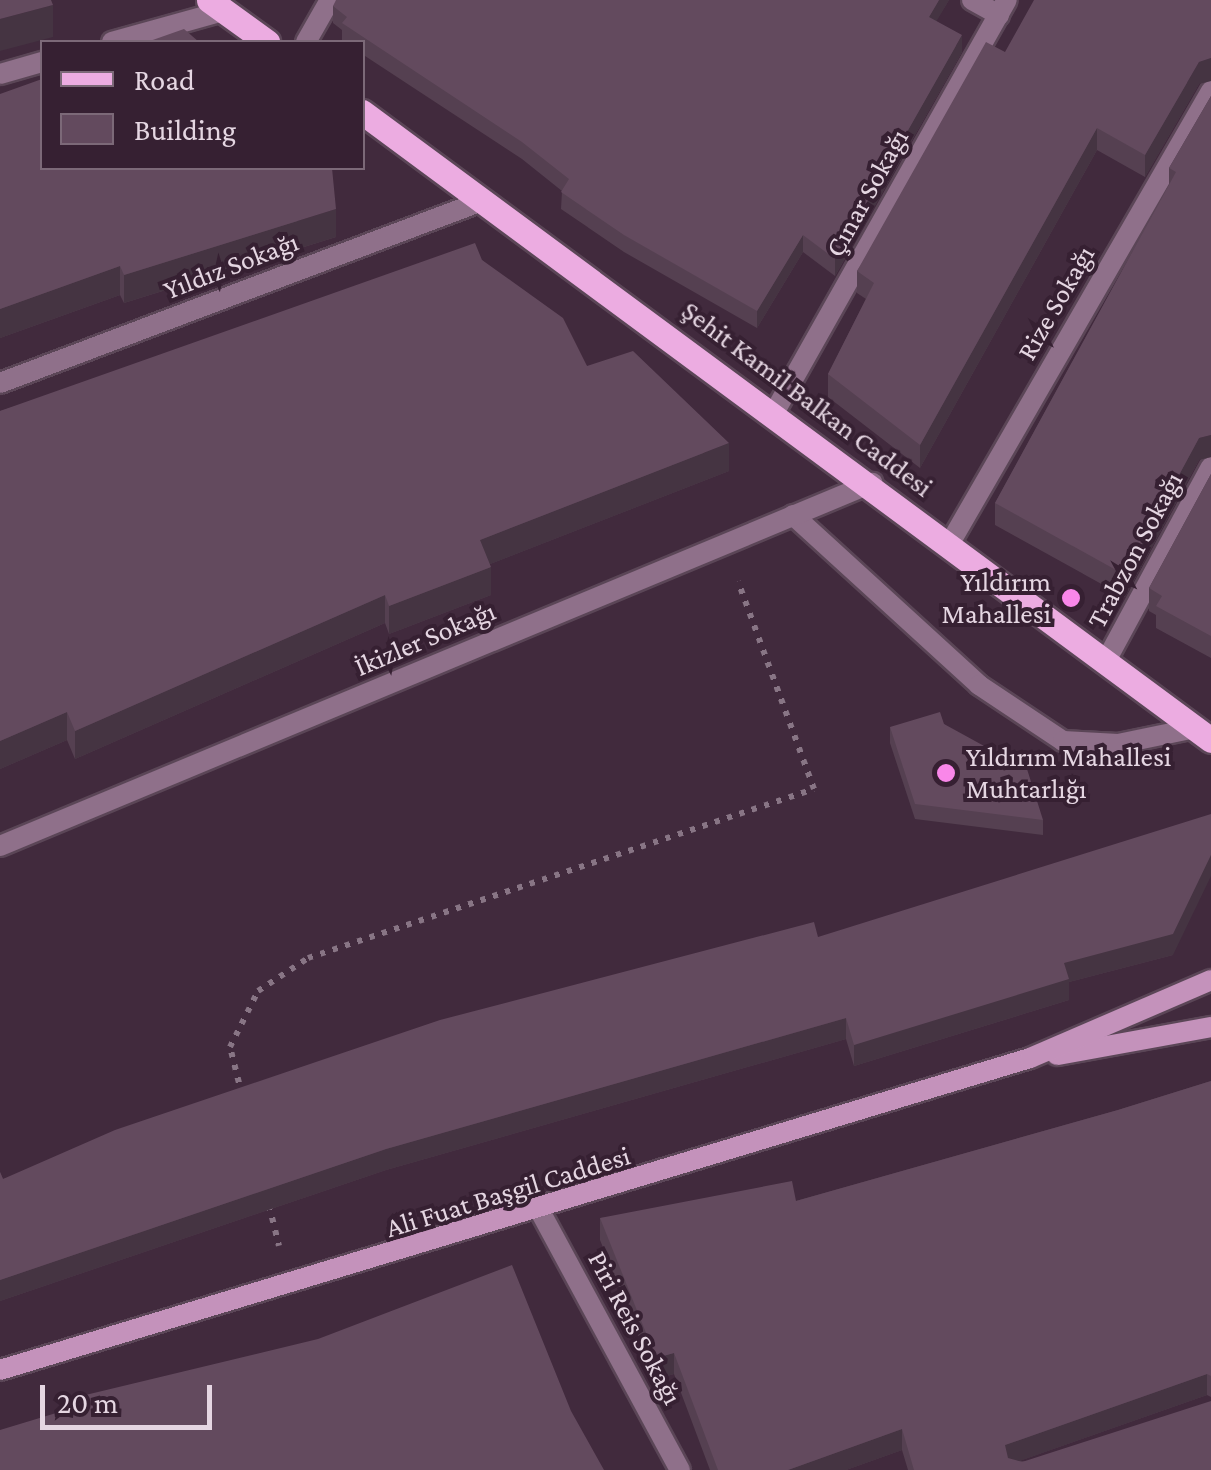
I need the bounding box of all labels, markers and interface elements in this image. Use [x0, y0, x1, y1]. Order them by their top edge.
legend [40, 40, 365, 170]
text: Road [134, 63, 195, 96]
text: Building [134, 113, 236, 146]
street label: Çınar Sokağı [818, 123, 916, 263]
street label: Yıldız Sokağı [159, 225, 303, 307]
street label: Rize Sokağı [1010, 240, 1102, 366]
street label: Şehit Kamil Balkan Caddesi [675, 294, 939, 504]
street label: Trabzon Sokağı [1080, 466, 1190, 634]
place label: Yıldırım Mahallesi [941, 565, 1051, 631]
marker: Yıldırım Mahallesi [1060, 587, 1082, 609]
street label: İkizler Sokağı [349, 594, 501, 684]
place label: Yıldırım Mahallesi Muhtarlığı [966, 740, 1171, 806]
marker: Yıldırım Mahallesi Muhtarlığı [935, 762, 957, 784]
street label: Ali Fuat Başgil Caddesi [382, 1139, 634, 1245]
street label: Piri Reis Sokağı [580, 1245, 690, 1411]
scale bar [45, 1365, 218, 1427]
text: 20 m [57, 1386, 118, 1419]

